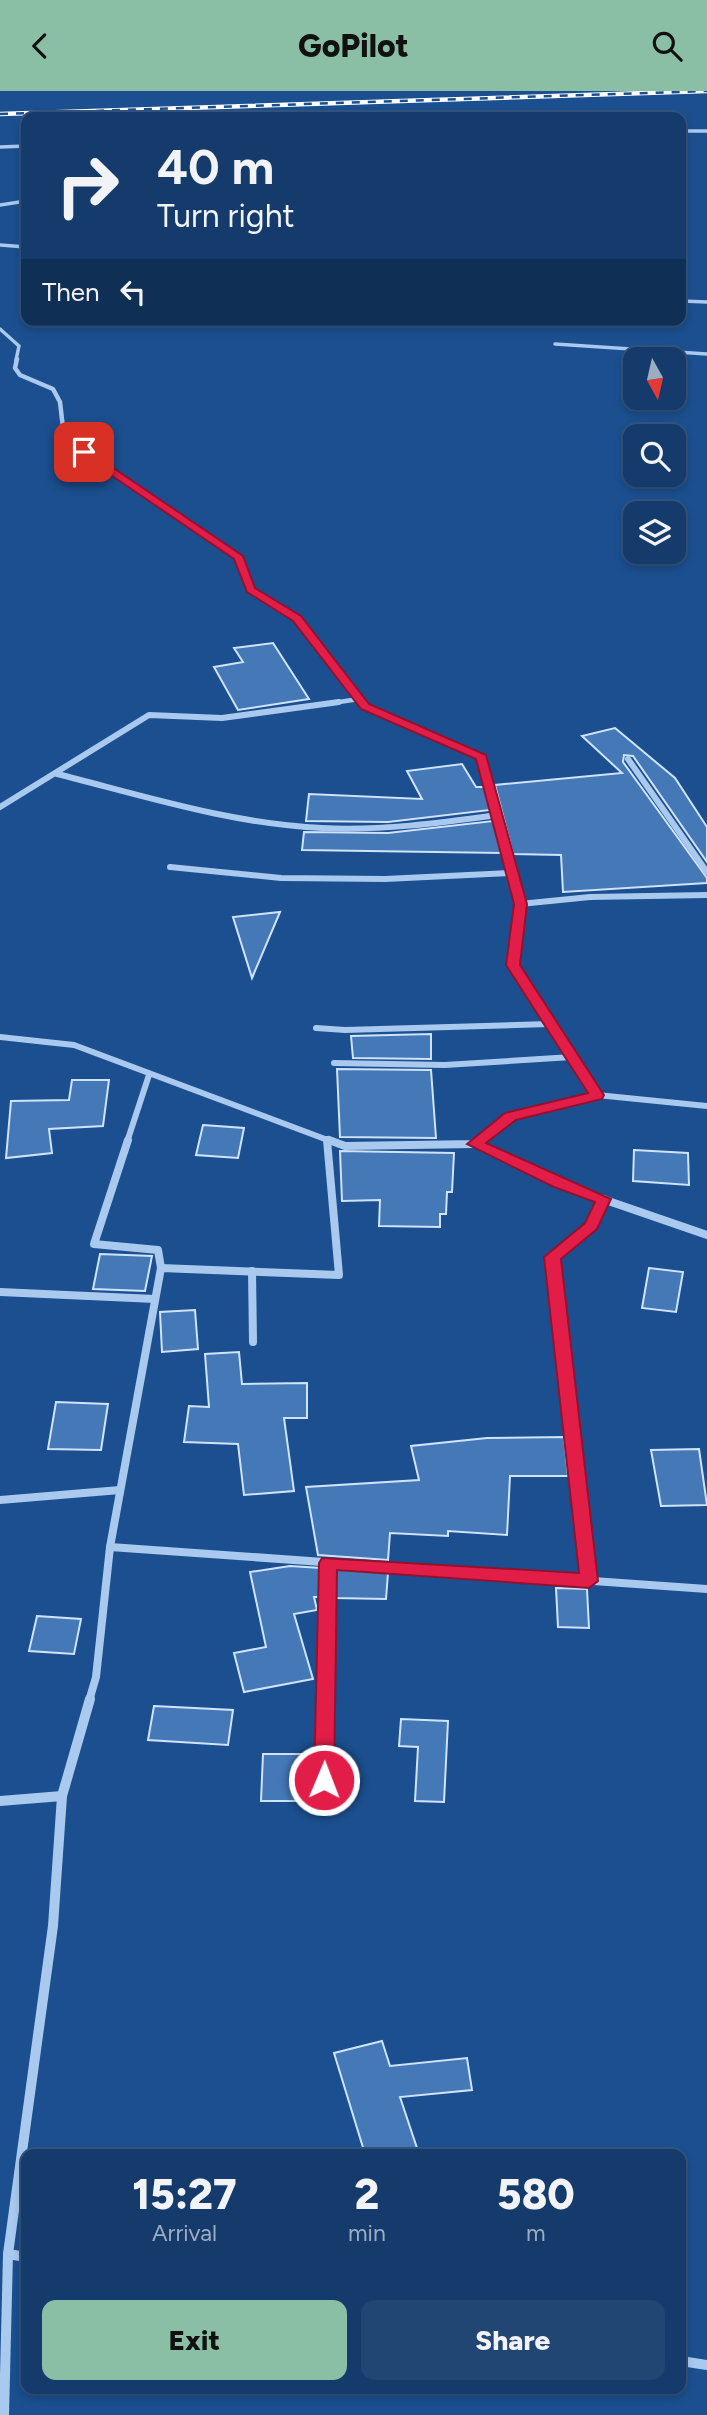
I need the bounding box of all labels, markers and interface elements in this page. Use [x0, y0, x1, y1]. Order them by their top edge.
icon: back [21, 27, 59, 65]
text: GoPilot [298, 27, 409, 65]
icon: search [648, 27, 686, 65]
text: 40 m [157, 137, 274, 196]
icon: right [42, 140, 133, 231]
text: Turn right [157, 197, 295, 235]
icon: left [114, 273, 152, 311]
text: Then [42, 276, 100, 308]
north arrow [623, 347, 686, 409]
map controls [623, 347, 686, 564]
pin [54, 422, 114, 482]
button: search [623, 424, 686, 487]
icon: arrive [65, 433, 103, 471]
button: layers [623, 501, 686, 564]
position arrow [287, 1743, 361, 1817]
text: 15:27 [132, 2169, 237, 2220]
text: 2 [355, 2169, 379, 2220]
text: 580 [497, 2169, 575, 2220]
text: Arrival [152, 2219, 217, 2247]
text: min [348, 2219, 386, 2247]
text: m [526, 2219, 546, 2247]
button: Exit [42, 2300, 347, 2380]
button: Share [361, 2300, 665, 2380]

